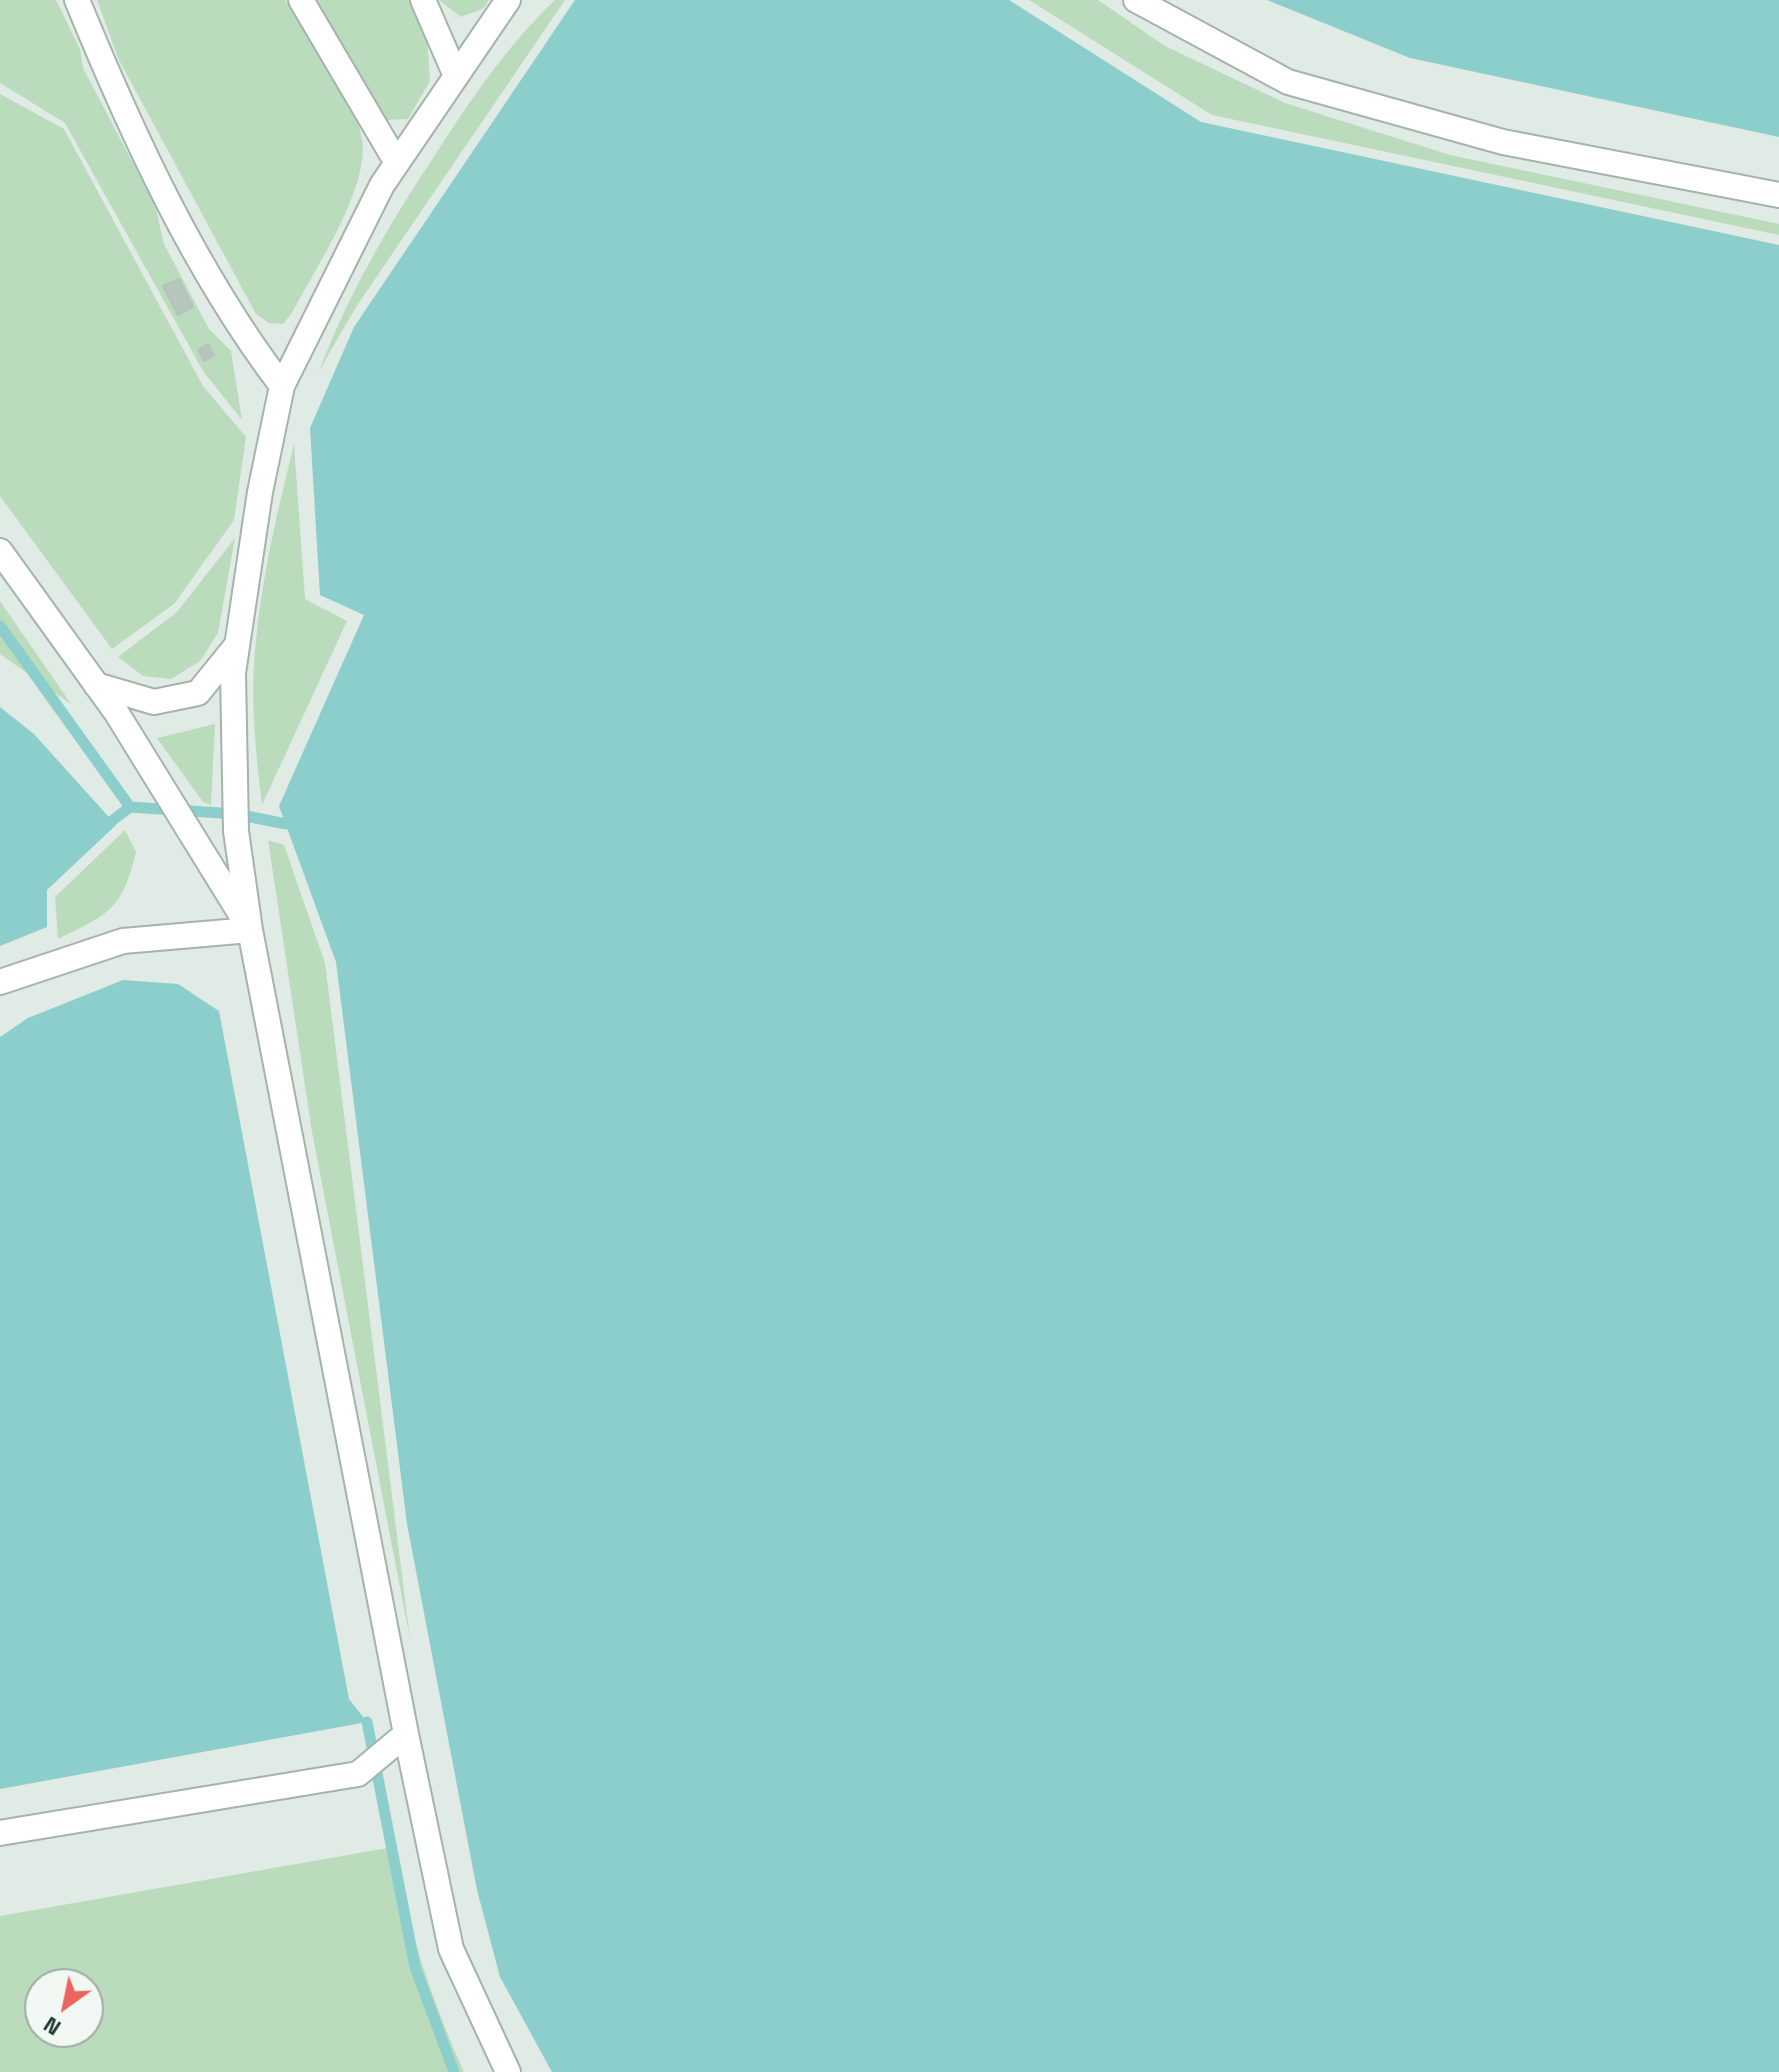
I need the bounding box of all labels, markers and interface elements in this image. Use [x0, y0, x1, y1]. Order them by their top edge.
north arrow [24, 1968, 104, 2048]
text: N [38, 2011, 66, 2042]

